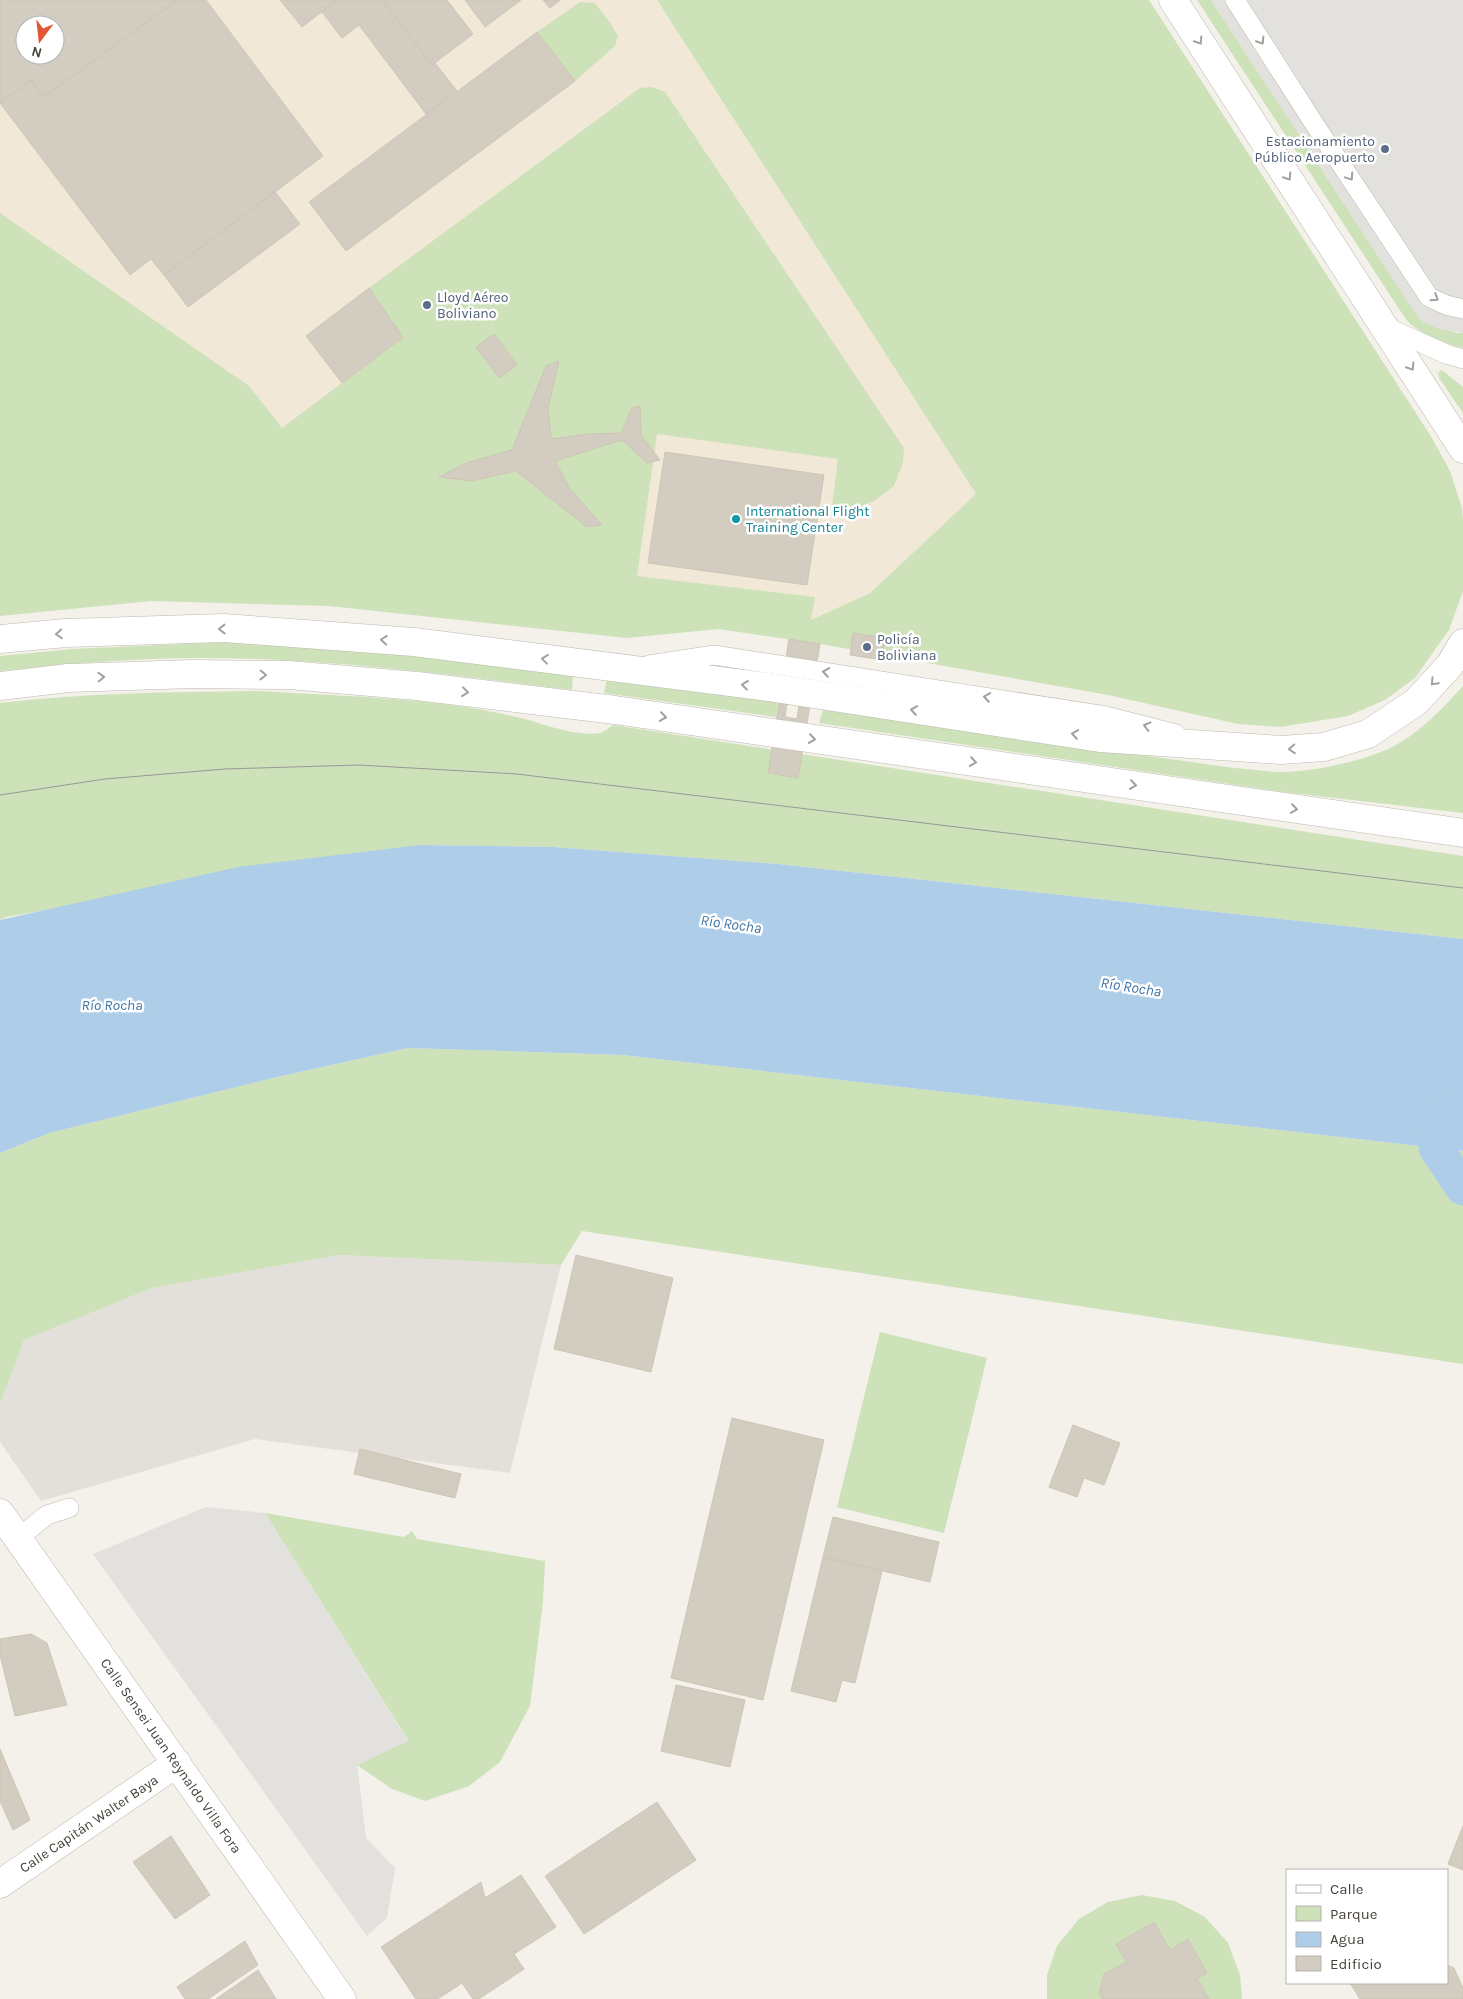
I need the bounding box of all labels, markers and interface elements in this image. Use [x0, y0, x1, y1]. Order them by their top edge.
north arrow [15, 15, 65, 65]
one-way arrow [1193, 36, 1203, 45]
one-way arrow [1255, 36, 1265, 45]
text: N [30, 43, 44, 62]
place label: Estacionamiento Público Aeropuerto [1254, 133, 1375, 166]
marker: Estacionamiento Público Aeropuerto [1379, 143, 1391, 155]
one-way arrow [1282, 171, 1291, 181]
one-way arrow [1344, 171, 1353, 181]
place label: Lloyd Aéreo Boliviano [437, 289, 508, 322]
one-way arrow [1429, 292, 1438, 302]
marker: Lloyd Aéreo Boliviano [421, 299, 433, 311]
one-way arrow [1404, 361, 1414, 370]
place label: International Flight Training Center [746, 503, 870, 536]
marker: International Flight Training Center [730, 513, 742, 525]
one-way arrow [217, 624, 225, 634]
one-way arrow [55, 628, 63, 639]
place label: Policía Boliviana [877, 631, 937, 664]
one-way arrow [379, 635, 387, 646]
marker: Policía Boliviana [861, 641, 873, 653]
one-way arrow [541, 654, 549, 665]
one-way arrow [822, 667, 831, 677]
one-way arrow [260, 670, 267, 680]
one-way arrow [97, 672, 105, 683]
one-way arrow [1431, 676, 1440, 685]
one-way arrow [741, 680, 749, 691]
one-way arrow [461, 686, 469, 697]
one-way arrow [983, 693, 991, 703]
one-way arrow [910, 705, 918, 715]
one-way arrow [659, 712, 667, 722]
one-way arrow [1143, 722, 1151, 732]
one-way arrow [1070, 729, 1078, 740]
one-way arrow [808, 733, 816, 743]
one-way arrow [1288, 744, 1296, 755]
one-way arrow [969, 756, 977, 767]
one-way arrow [1129, 780, 1138, 790]
one-way arrow [1290, 803, 1299, 813]
water label: Río Rocha [699, 911, 763, 937]
water label: Río Rocha [1099, 973, 1163, 1001]
water label: Río Rocha [81, 996, 143, 1014]
street label: Calle Sensei Juan Reynaldo Villa Fora [97, 1655, 245, 1857]
street label: Calle Capitán Walter Baya [17, 1771, 161, 1877]
legend [1286, 1869, 1448, 1984]
text: Calle [1330, 1880, 1364, 1898]
text: Parque [1330, 1905, 1378, 1923]
text: Agua [1330, 1930, 1364, 1948]
text: Edificio [1330, 1955, 1382, 1973]

